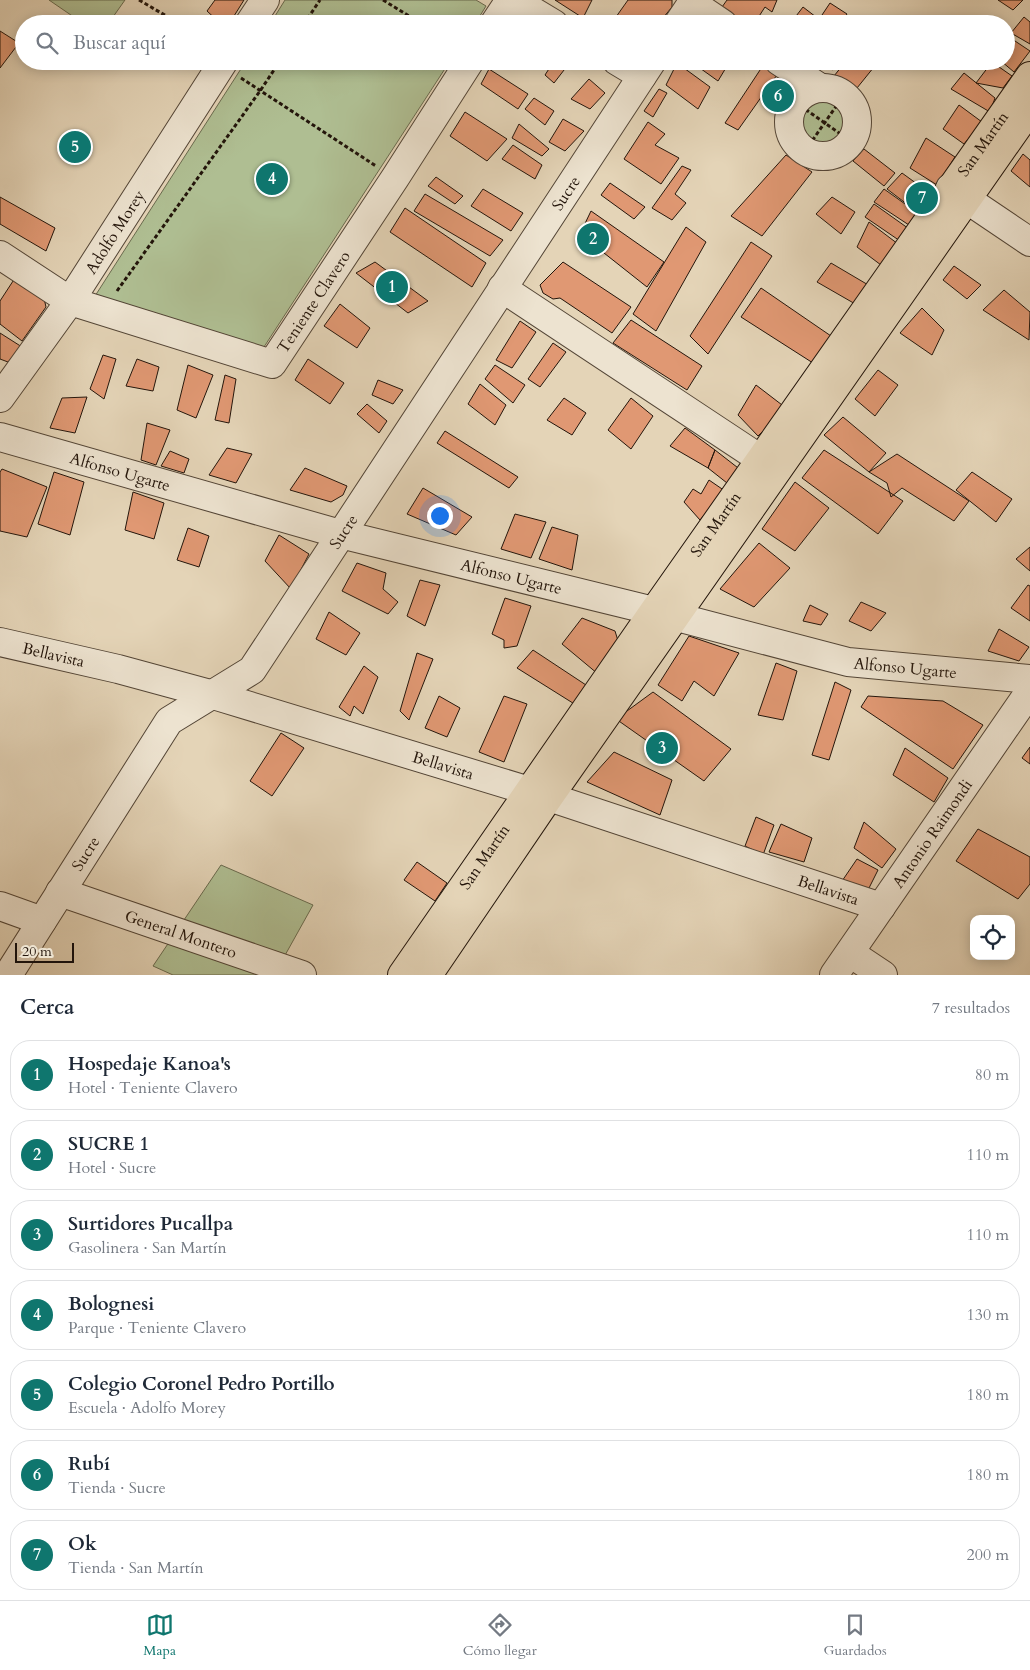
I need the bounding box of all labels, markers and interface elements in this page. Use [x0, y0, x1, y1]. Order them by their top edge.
search box [15, 15, 1015, 70]
icon: search [33, 29, 61, 57]
text: Buscar aquí [73, 30, 166, 56]
pin: 6 [762, 77, 794, 115]
street label: San Martín [953, 107, 1014, 181]
pin: 5 [59, 128, 91, 166]
pin: 4 [256, 160, 288, 198]
street label: Sucre [547, 172, 586, 215]
pin: 7 [906, 179, 938, 217]
street label: Adolfo Morey [80, 186, 151, 278]
pin: 2 [577, 220, 609, 258]
street label: Teniente Clavero [272, 246, 356, 358]
pin: 1 [376, 268, 408, 306]
street label: Alfonso Ugarte [67, 447, 173, 497]
street label: San Martín [685, 488, 746, 562]
your location [427, 503, 453, 529]
street label: Sucre [324, 510, 363, 554]
street label: Alfonso Ugarte [458, 554, 564, 600]
street label: Bellavista [20, 637, 87, 673]
street label: Alfonso Ugarte [853, 653, 958, 684]
pin: 3 [646, 729, 678, 767]
street label: Bellavista [409, 746, 476, 786]
street label: Antonio Raimondi [887, 775, 978, 893]
street label: San Martín [454, 820, 515, 894]
street label: Sucre [67, 832, 105, 876]
street label: Bellavista [795, 870, 862, 911]
street label: General Montero [122, 905, 240, 964]
map controls [970, 915, 1015, 960]
button: locate [970, 915, 1015, 960]
scale bar [15, 940, 74, 963]
text: 20 m [22, 942, 52, 961]
text: Cerca [20, 993, 74, 1022]
text: 7 resultados [932, 997, 1010, 1019]
text: Hospedaje Kanoa's [68, 1051, 231, 1077]
text: 1 [33, 1064, 41, 1086]
text: 80 m [975, 1064, 1009, 1086]
text: Hotel · Teniente Clavero [68, 1077, 238, 1099]
text: SUCRE 1 [68, 1131, 149, 1157]
text: 2 [33, 1144, 41, 1166]
text: 110 m [967, 1144, 1009, 1166]
text: Hotel · Sucre [68, 1157, 156, 1179]
text: Surtidores Pucallpa [68, 1211, 233, 1237]
text: 3 [33, 1224, 41, 1246]
text: 110 m [967, 1224, 1009, 1246]
text: Gasolinera · San Martín [68, 1237, 227, 1259]
text: Bolognesi [68, 1291, 154, 1317]
text: 4 [33, 1304, 41, 1326]
text: 130 m [967, 1304, 1009, 1326]
text: Parque · Teniente Clavero [68, 1317, 246, 1339]
text: Colegio Coronel Pedro Portillo [68, 1371, 335, 1397]
text: 5 [33, 1384, 41, 1406]
text: 180 m [967, 1384, 1009, 1406]
text: Escuela · Adolfo Morey [68, 1397, 226, 1419]
text: Rubí [68, 1451, 110, 1477]
text: 6 [33, 1464, 41, 1486]
text: 180 m [967, 1464, 1009, 1486]
text: Tienda · Sucre [68, 1477, 166, 1499]
text: Ok [68, 1531, 97, 1557]
text: 7 [33, 1544, 41, 1566]
text: 200 m [967, 1544, 1009, 1566]
text: Tienda · San Martín [68, 1557, 203, 1579]
tab: Mapa [143, 1611, 176, 1660]
tab: Cómo llegar [463, 1611, 537, 1660]
tab: Guardados [823, 1611, 887, 1660]

